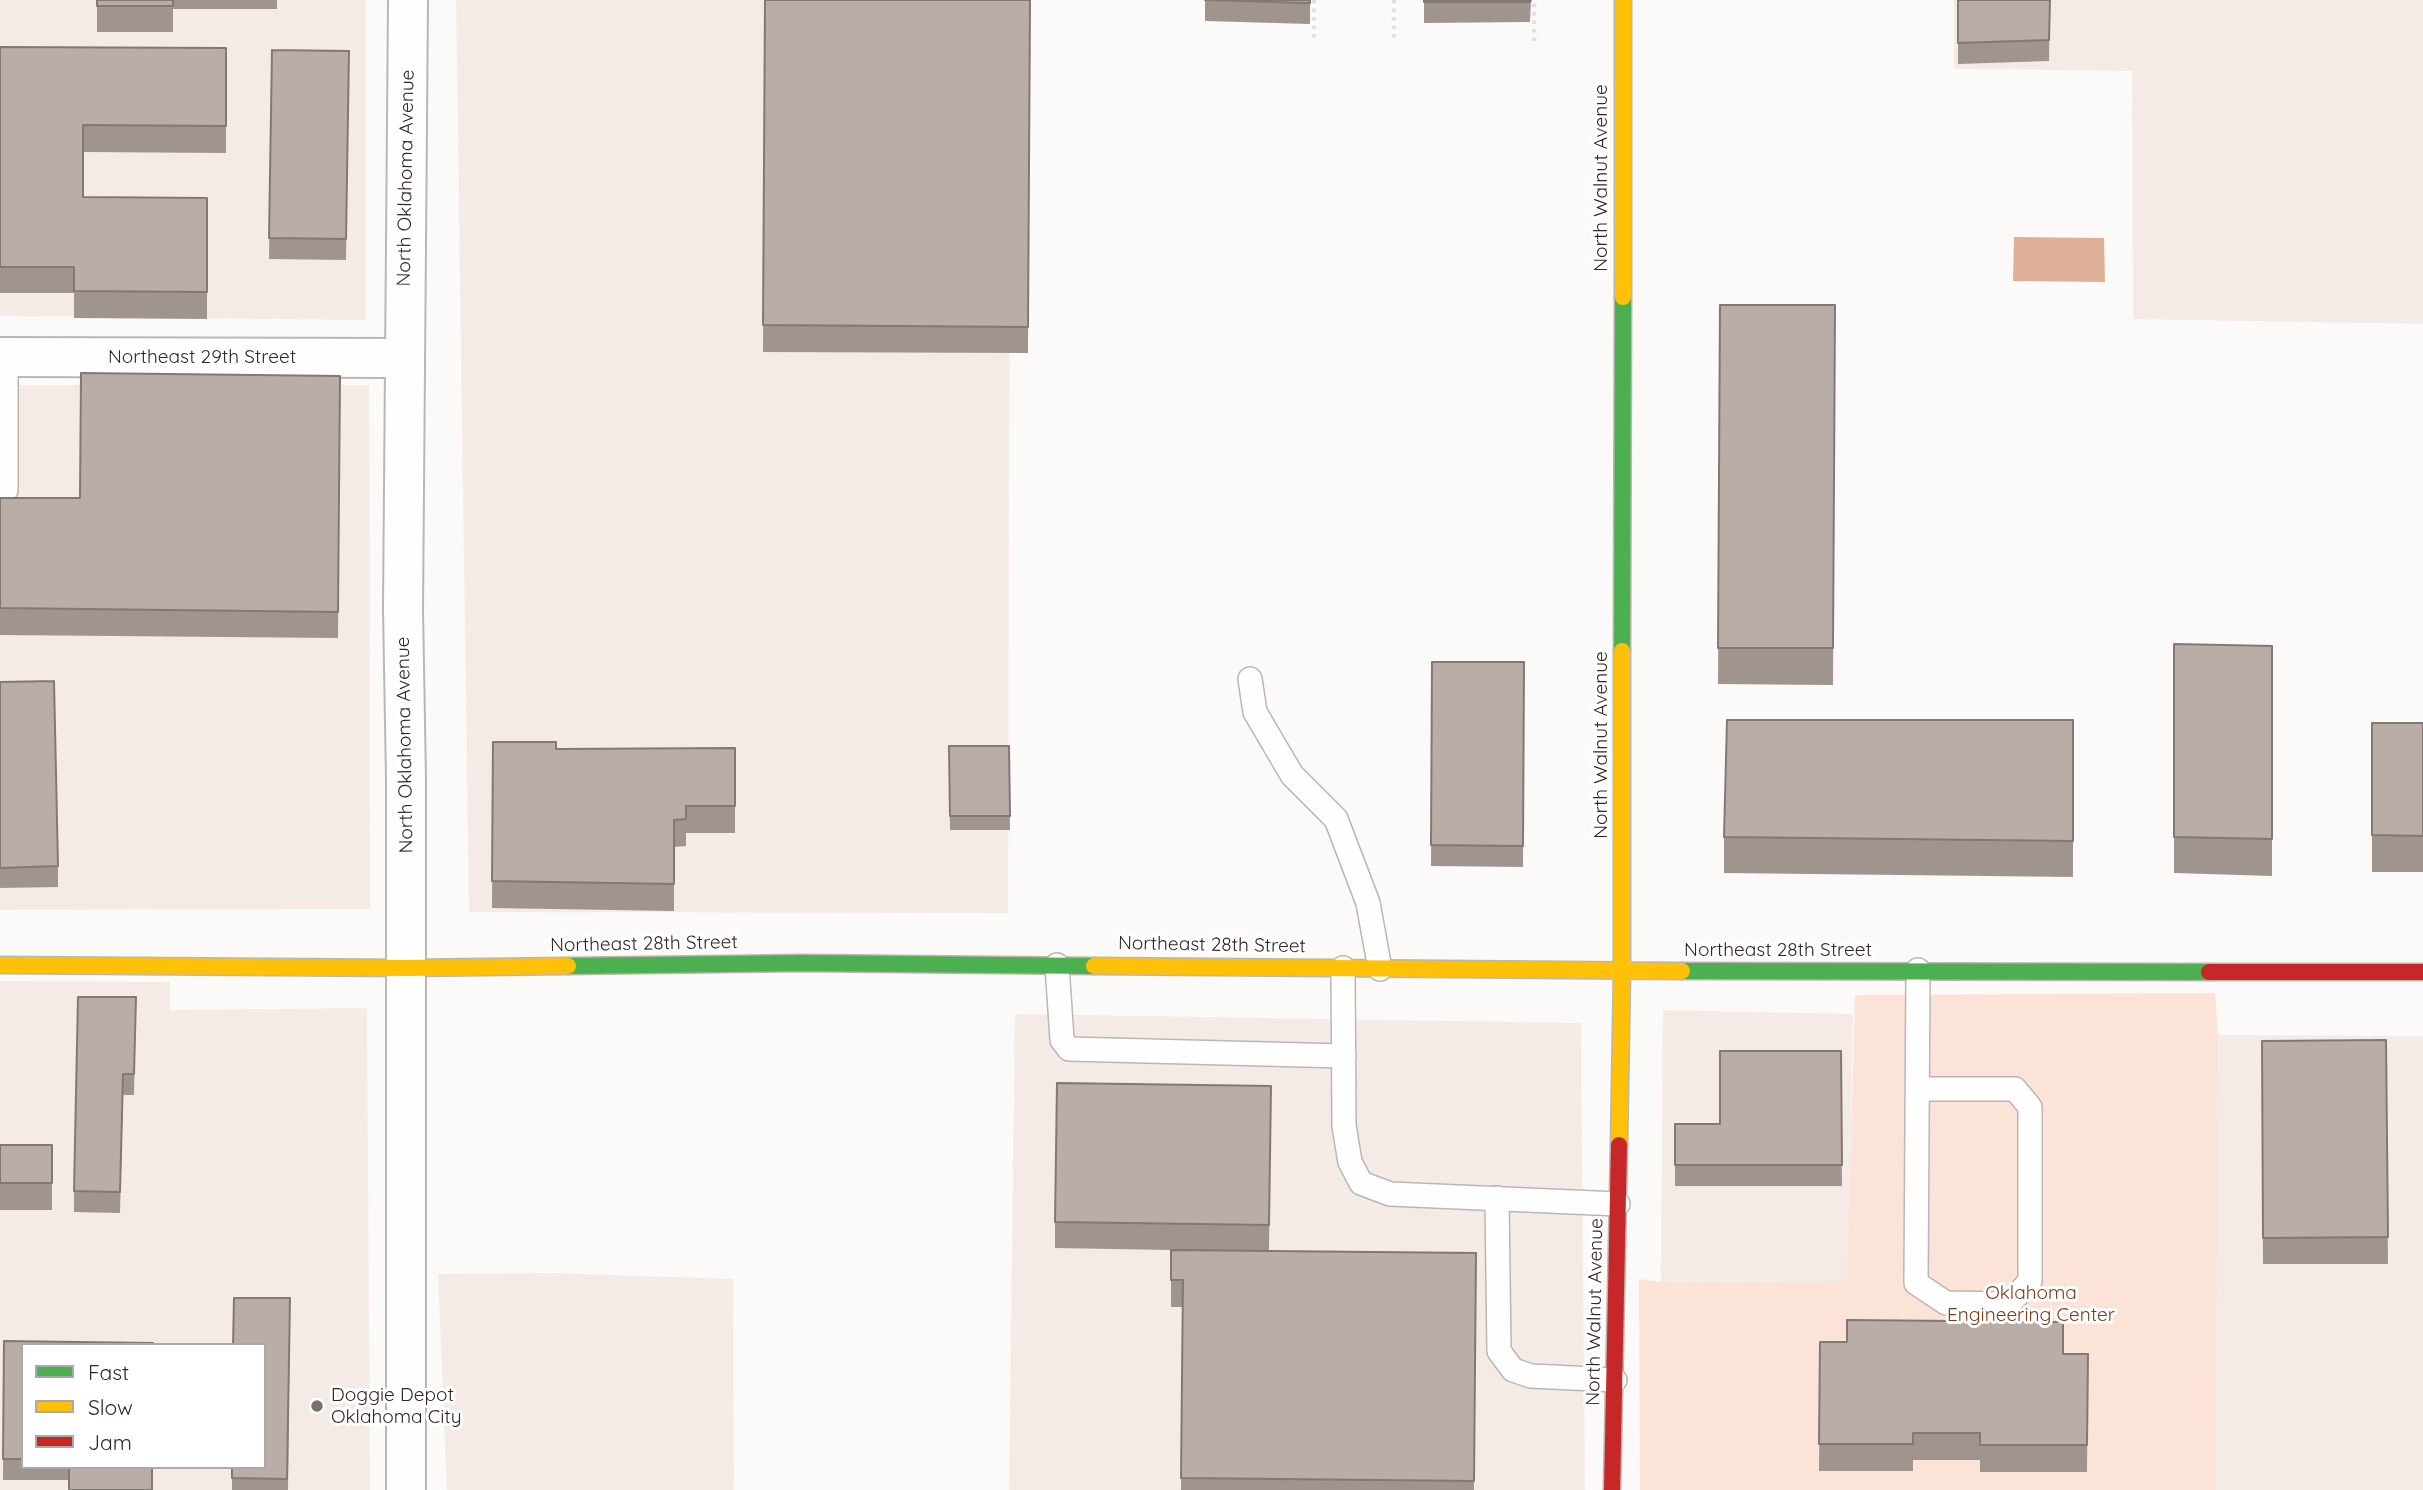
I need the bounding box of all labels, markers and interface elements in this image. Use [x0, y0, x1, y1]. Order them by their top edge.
street label: North Oklahoma Avenue [393, 69, 419, 287]
street label: North Walnut Avenue [1590, 84, 1612, 272]
street label: Northeast 29th Street [108, 346, 296, 368]
street label: North Oklahoma Avenue [392, 636, 418, 854]
street label: North Walnut Avenue [1590, 651, 1612, 839]
street label: Northeast 28th Street [550, 931, 738, 957]
street label: Northeast 28th Street [1118, 932, 1306, 958]
street label: Northeast 28th Street [1684, 939, 1872, 961]
street label: North Walnut Avenue [1582, 1218, 1608, 1406]
park label: Oklahoma Engineering Center [1947, 1282, 2115, 1326]
legend [21, 1343, 266, 1469]
text: Fast [88, 1359, 129, 1385]
place label: Doggie Depot Oklahoma City [331, 1384, 462, 1428]
text: Slow [88, 1394, 133, 1420]
marker: Doggie Depot Oklahoma City [309, 1398, 325, 1414]
text: Jam [88, 1429, 132, 1455]

